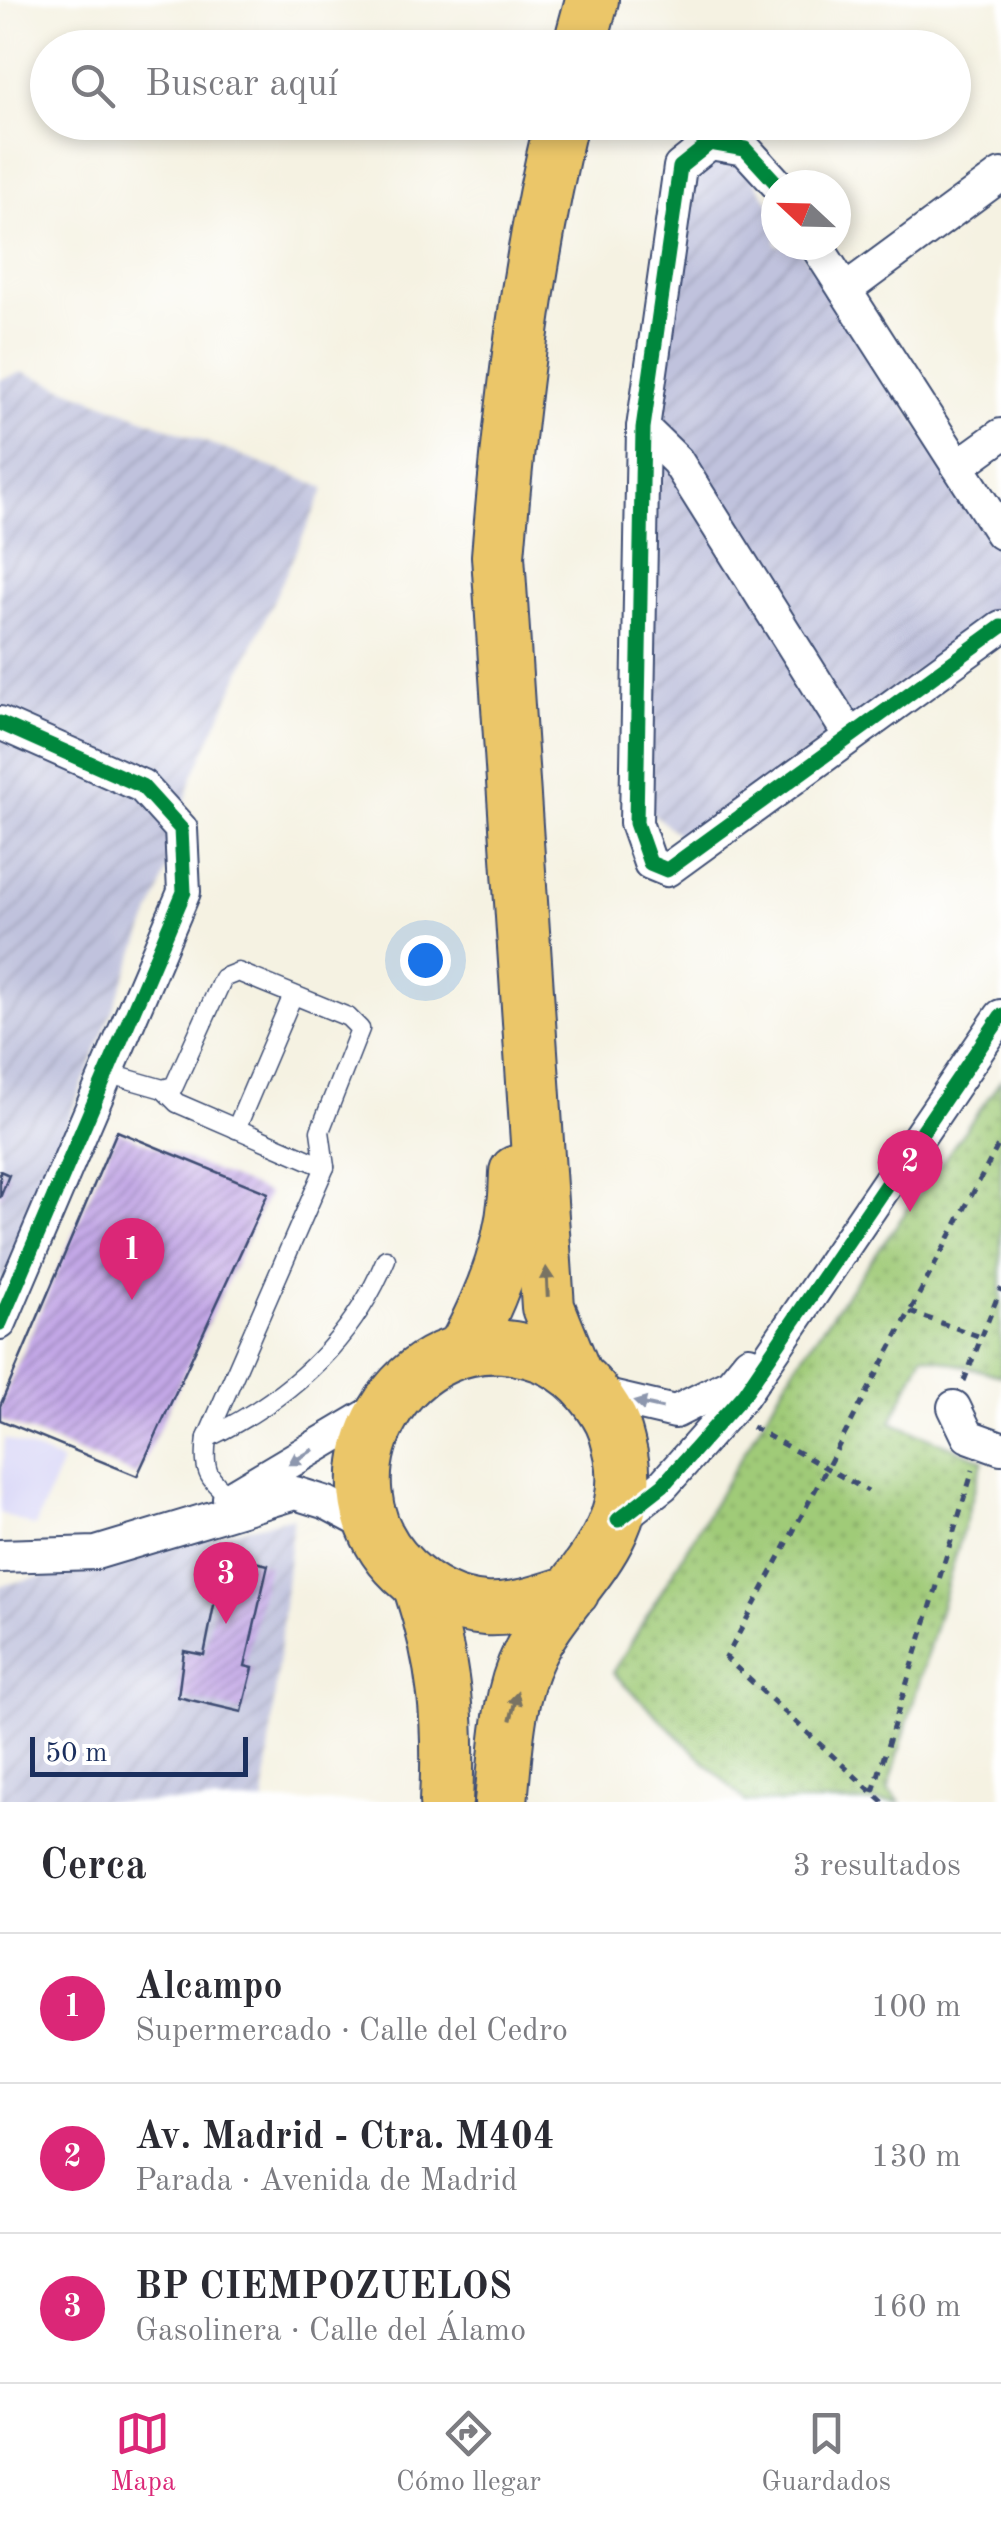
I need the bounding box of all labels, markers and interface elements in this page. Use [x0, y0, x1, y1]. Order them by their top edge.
search box [30, 30, 971, 140]
icon: search [65, 58, 120, 113]
text: Buscar aquí [145, 66, 338, 104]
north arrow [761, 170, 851, 260]
your location [400, 935, 451, 986]
pin: 2 [878, 1130, 942, 1212]
pin: 1 [100, 1218, 164, 1300]
one-way arrow [539, 1265, 555, 1297]
one-way arrow [633, 1397, 664, 1412]
one-way arrow [287, 1448, 315, 1465]
pin: 3 [194, 1542, 258, 1624]
one-way arrow [507, 1690, 522, 1721]
scale bar [30, 1732, 248, 1776]
text: 50 m [45, 1740, 108, 1768]
text: Cerca [40, 1846, 147, 1888]
text: 3 resultados [793, 1851, 961, 1883]
text: Alcampo [135, 1969, 283, 2007]
text: 1 [63, 1992, 82, 2024]
text: 100 m [871, 1992, 961, 2024]
text: Supermercado · Calle del Cedro [135, 2016, 568, 2048]
text: Av. Madrid - Ctra. M404 [135, 2119, 555, 2157]
text: 2 [63, 2142, 82, 2174]
text: 130 m [871, 2142, 961, 2174]
text: Parada · Avenida de Madrid [135, 2166, 518, 2198]
text: BP CIEMPOZUELOS [135, 2269, 512, 2307]
text: 3 [63, 2292, 82, 2324]
text: 160 m [871, 2292, 961, 2324]
text: Gasolinera · Calle del Álamo [135, 2316, 526, 2348]
tab: Mapa [110, 2406, 176, 2501]
tab: Cómo llegar [396, 2406, 541, 2501]
tab: Guardados [761, 2406, 891, 2501]

